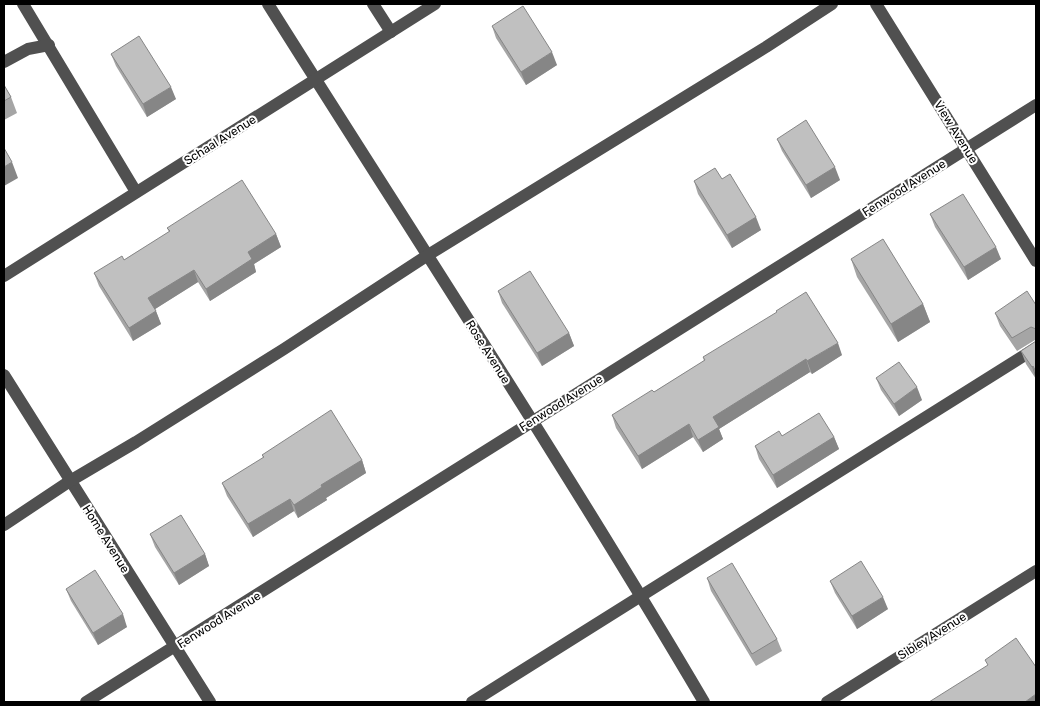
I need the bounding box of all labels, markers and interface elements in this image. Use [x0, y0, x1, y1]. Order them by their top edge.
street label: View Avenue [931, 98, 981, 166]
street label: Schaal Avenue [181, 112, 259, 168]
street label: Fenwood Avenue [860, 157, 949, 219]
street label: Rose Avenue [463, 318, 513, 387]
street label: Fenwood Avenue [517, 372, 606, 434]
street label: Home Avenue [80, 502, 133, 576]
street label: Fenwood Avenue [175, 589, 264, 651]
street label: Sibley Avenue [895, 609, 969, 663]

